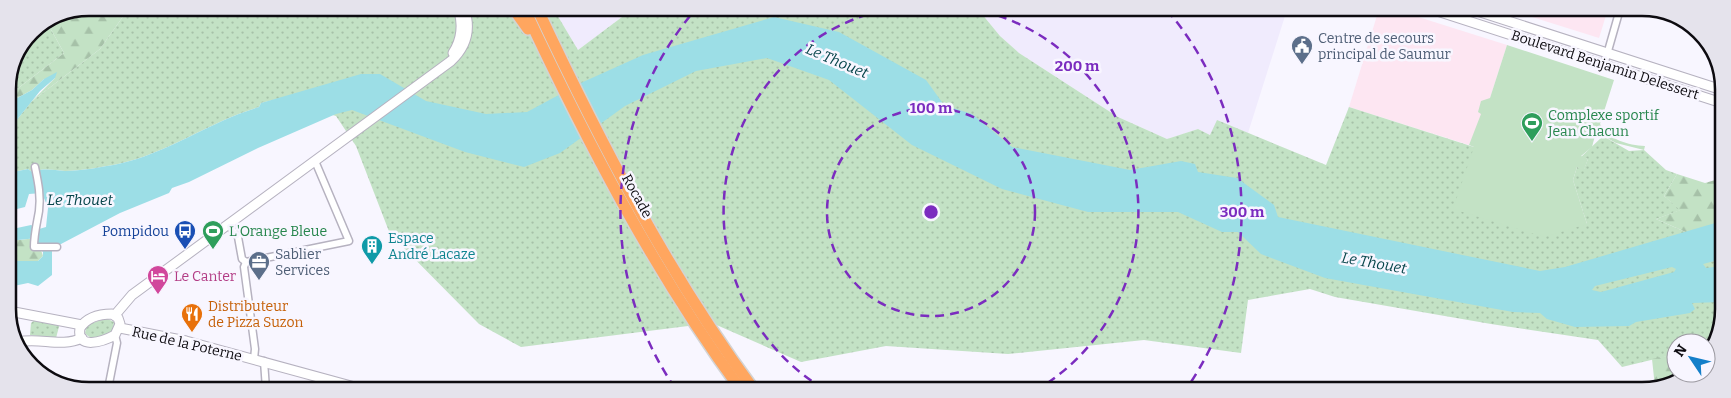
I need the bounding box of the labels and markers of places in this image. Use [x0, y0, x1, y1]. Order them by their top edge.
place label: Centre de secours principal de Saumur [1318, 30, 1451, 63]
public building icon: Centre de secours principal de Saumur [1290, 34, 1314, 65]
place label: Complexe sportif Jean Chacun [1547, 107, 1660, 140]
sports icon: Complexe sportif Jean Chacun [1520, 111, 1544, 142]
centre of rings [922, 203, 940, 221]
bus stop icon: Pompidou [173, 219, 197, 250]
sports icon: L'Orange Bleue [201, 219, 225, 250]
place label: Pompidou [102, 223, 169, 240]
place label: L'Orange Bleue [229, 223, 327, 240]
place label: Espace André Lacaze [388, 230, 475, 263]
building icon: Espace André Lacaze [360, 234, 384, 265]
place label: Sablier Services [275, 246, 330, 279]
office icon: Sablier Services [247, 250, 271, 281]
hotel icon: Le Canter [146, 264, 170, 295]
place label: Le Canter [174, 268, 236, 285]
place label: Distributeur de Pizza Suzon [208, 298, 304, 331]
restaurant icon: Distributeur de Pizza Suzon [180, 302, 204, 333]

